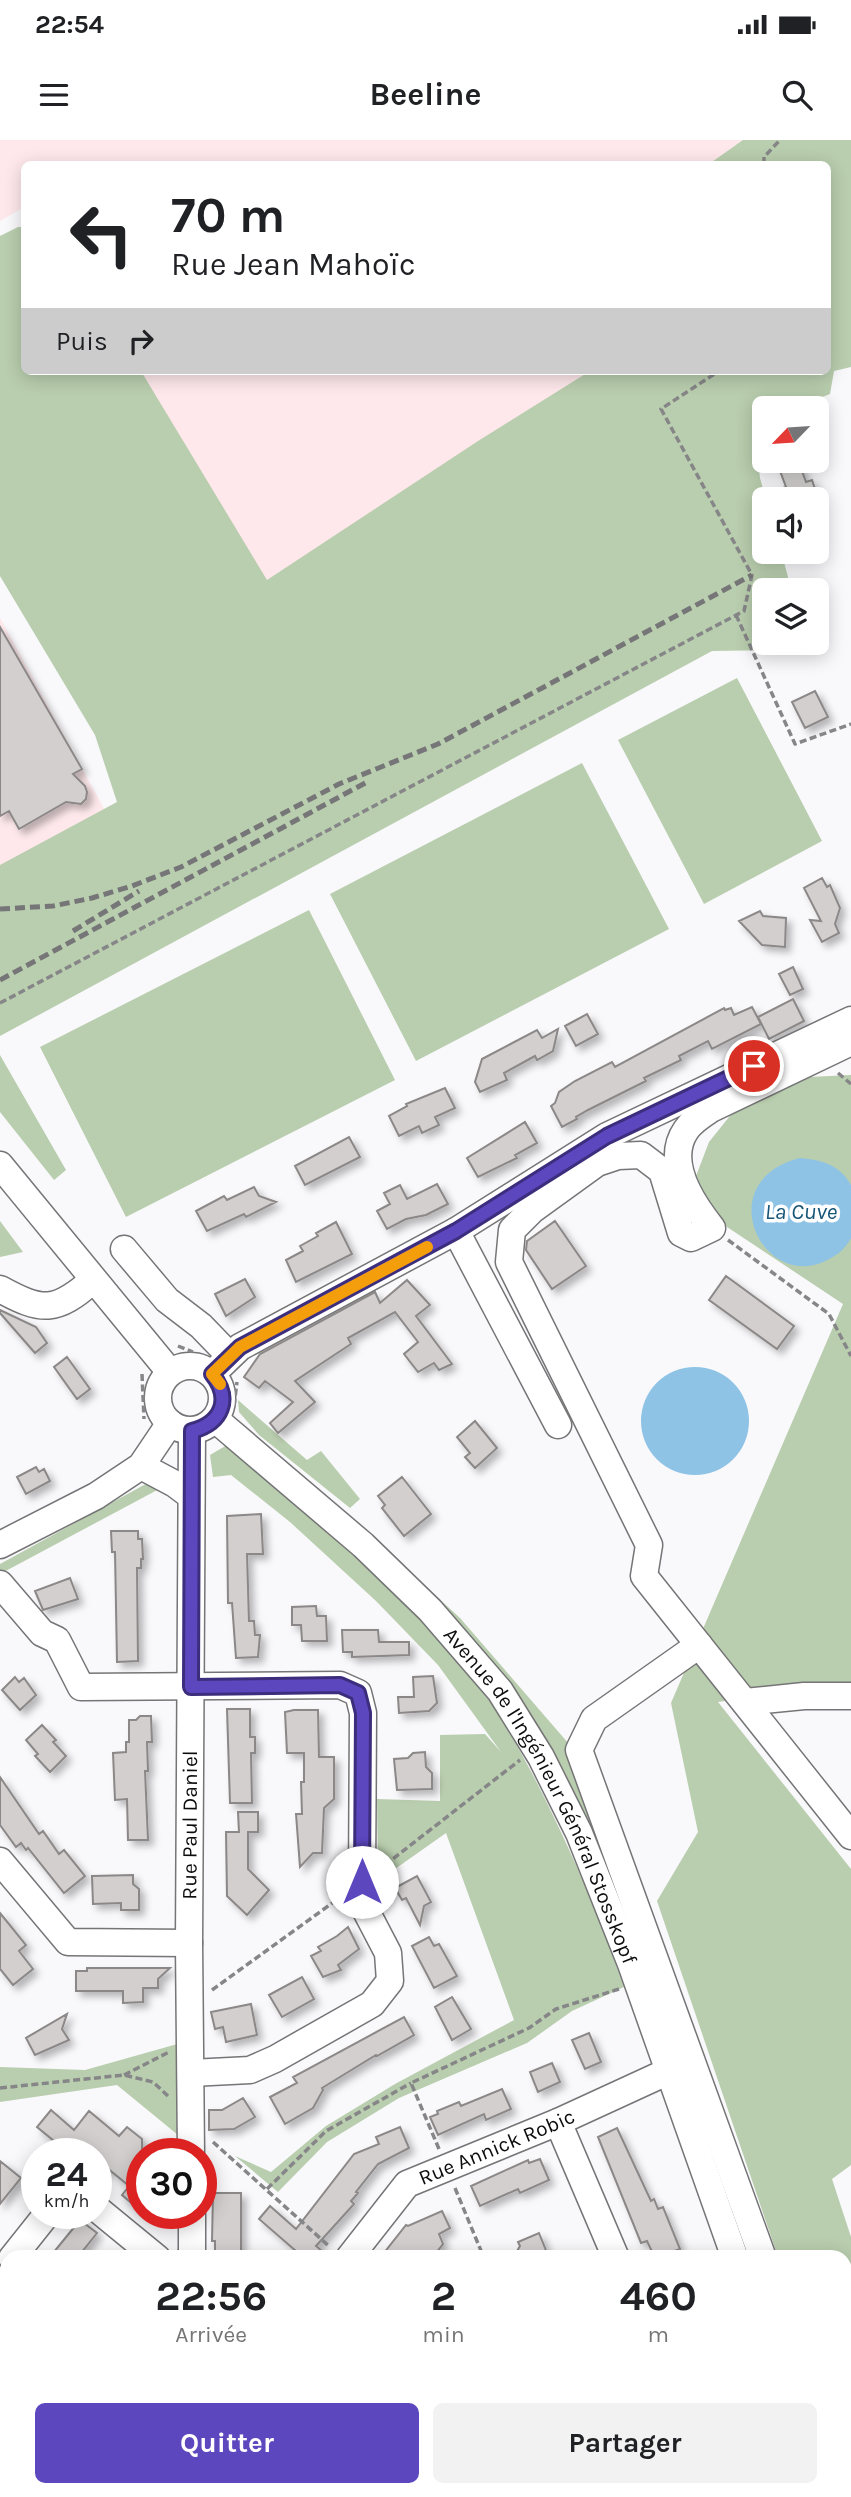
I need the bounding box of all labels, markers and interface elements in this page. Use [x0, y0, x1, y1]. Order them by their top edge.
text: 22:54 [35, 9, 104, 40]
icon: menu [35, 76, 73, 114]
text: Beeline [370, 76, 481, 113]
icon: search [778, 76, 816, 114]
text: 70 m [171, 187, 285, 244]
icon: left [56, 189, 147, 280]
text: Rue Jean Mahoïc [171, 246, 415, 283]
icon: right [122, 322, 160, 360]
text: Puis [56, 326, 108, 357]
north arrow [752, 396, 830, 472]
map controls [752, 396, 829, 655]
button: sound [752, 487, 829, 564]
button: layers [752, 578, 829, 655]
pin [724, 1036, 784, 1096]
icon: arrive [735, 1047, 773, 1085]
water label: La Cuve [765, 1198, 838, 1225]
street label: Avenue de l'Ingénieur Général Stosskopf [439, 1623, 642, 1968]
street label: Rue Paul Daniel [177, 1750, 202, 1900]
position arrow [325, 1845, 399, 1919]
street label: Rue Annick Robic [415, 2104, 579, 2190]
speed limit sign: 30 [126, 2138, 217, 2229]
text: 24 [46, 2154, 88, 2195]
text: km/h [44, 2190, 89, 2212]
text: 22:56 [155, 2271, 267, 2321]
text: 2 [431, 2271, 456, 2321]
text: 460 [620, 2271, 697, 2321]
text: Arrivée [175, 2321, 247, 2348]
text: min [422, 2321, 465, 2348]
text: m [648, 2321, 669, 2348]
button: Quitter [35, 2403, 419, 2483]
button: Partager [433, 2403, 817, 2483]

